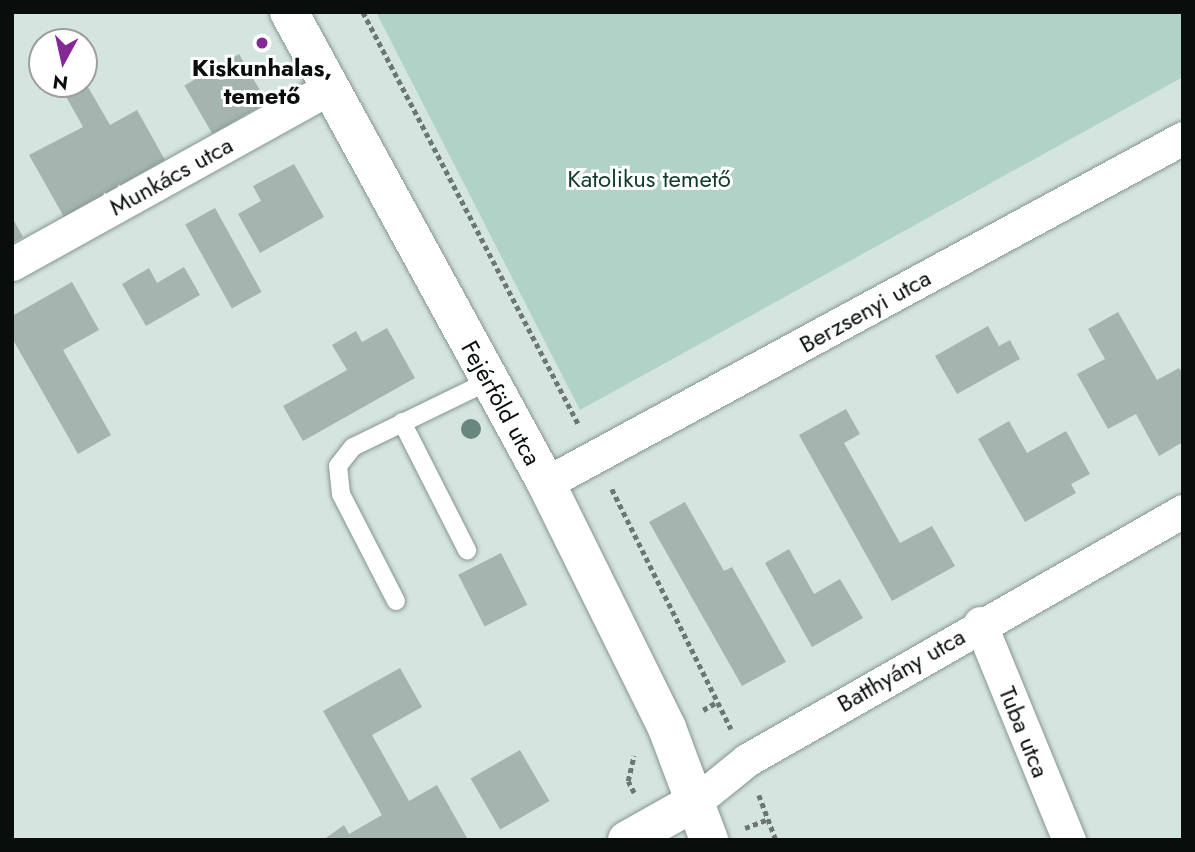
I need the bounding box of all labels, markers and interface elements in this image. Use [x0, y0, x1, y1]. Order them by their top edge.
north arrow [28, 28, 98, 98]
marker: Kiskunhalas, temető [254, 35, 270, 51]
place label: Kiskunhalas, temető [192, 54, 332, 110]
text: N [51, 68, 70, 97]
street label: Munkács utca [104, 130, 238, 222]
park label: Katolikus temető [567, 165, 731, 193]
street label: Berzsenyi utca [794, 263, 936, 359]
street label: Fejérföld utca [455, 336, 547, 470]
street label: Batthyány utca [832, 622, 970, 718]
street label: Tuba utca [993, 682, 1055, 782]

